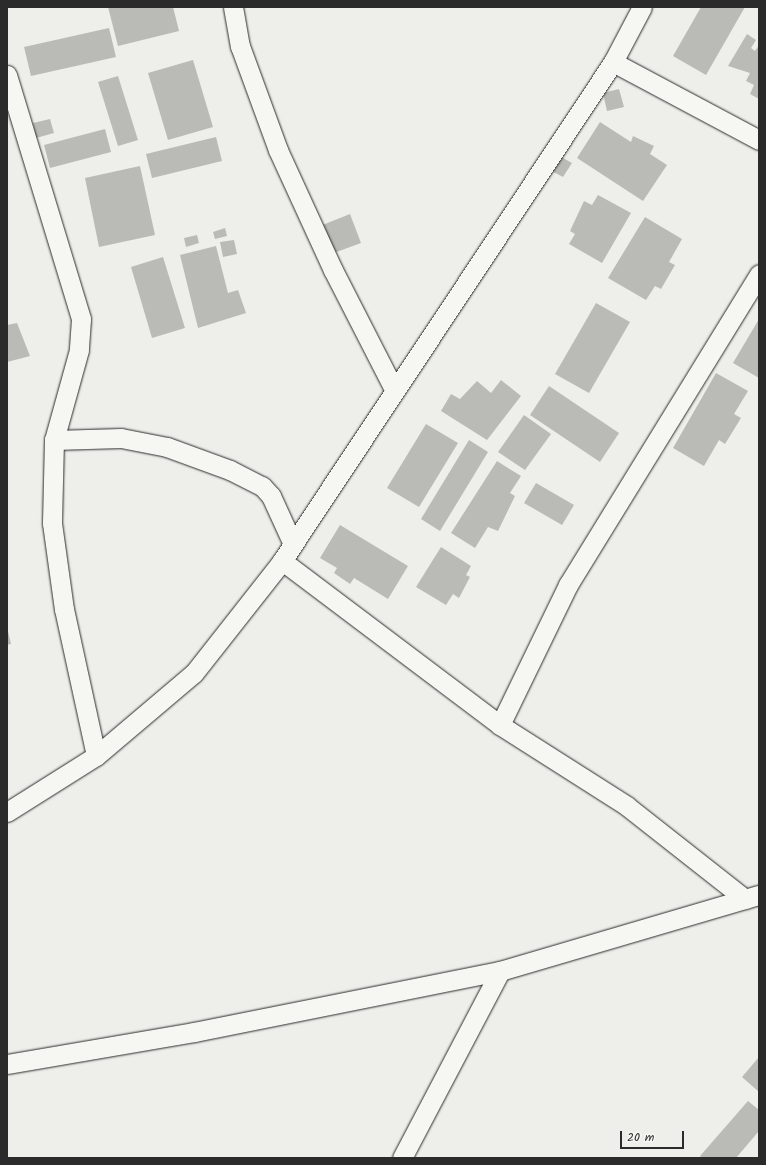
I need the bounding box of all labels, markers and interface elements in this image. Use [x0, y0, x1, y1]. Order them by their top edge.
scale bar [622, 1123, 686, 1149]
text: 20 m [627, 1128, 654, 1147]

